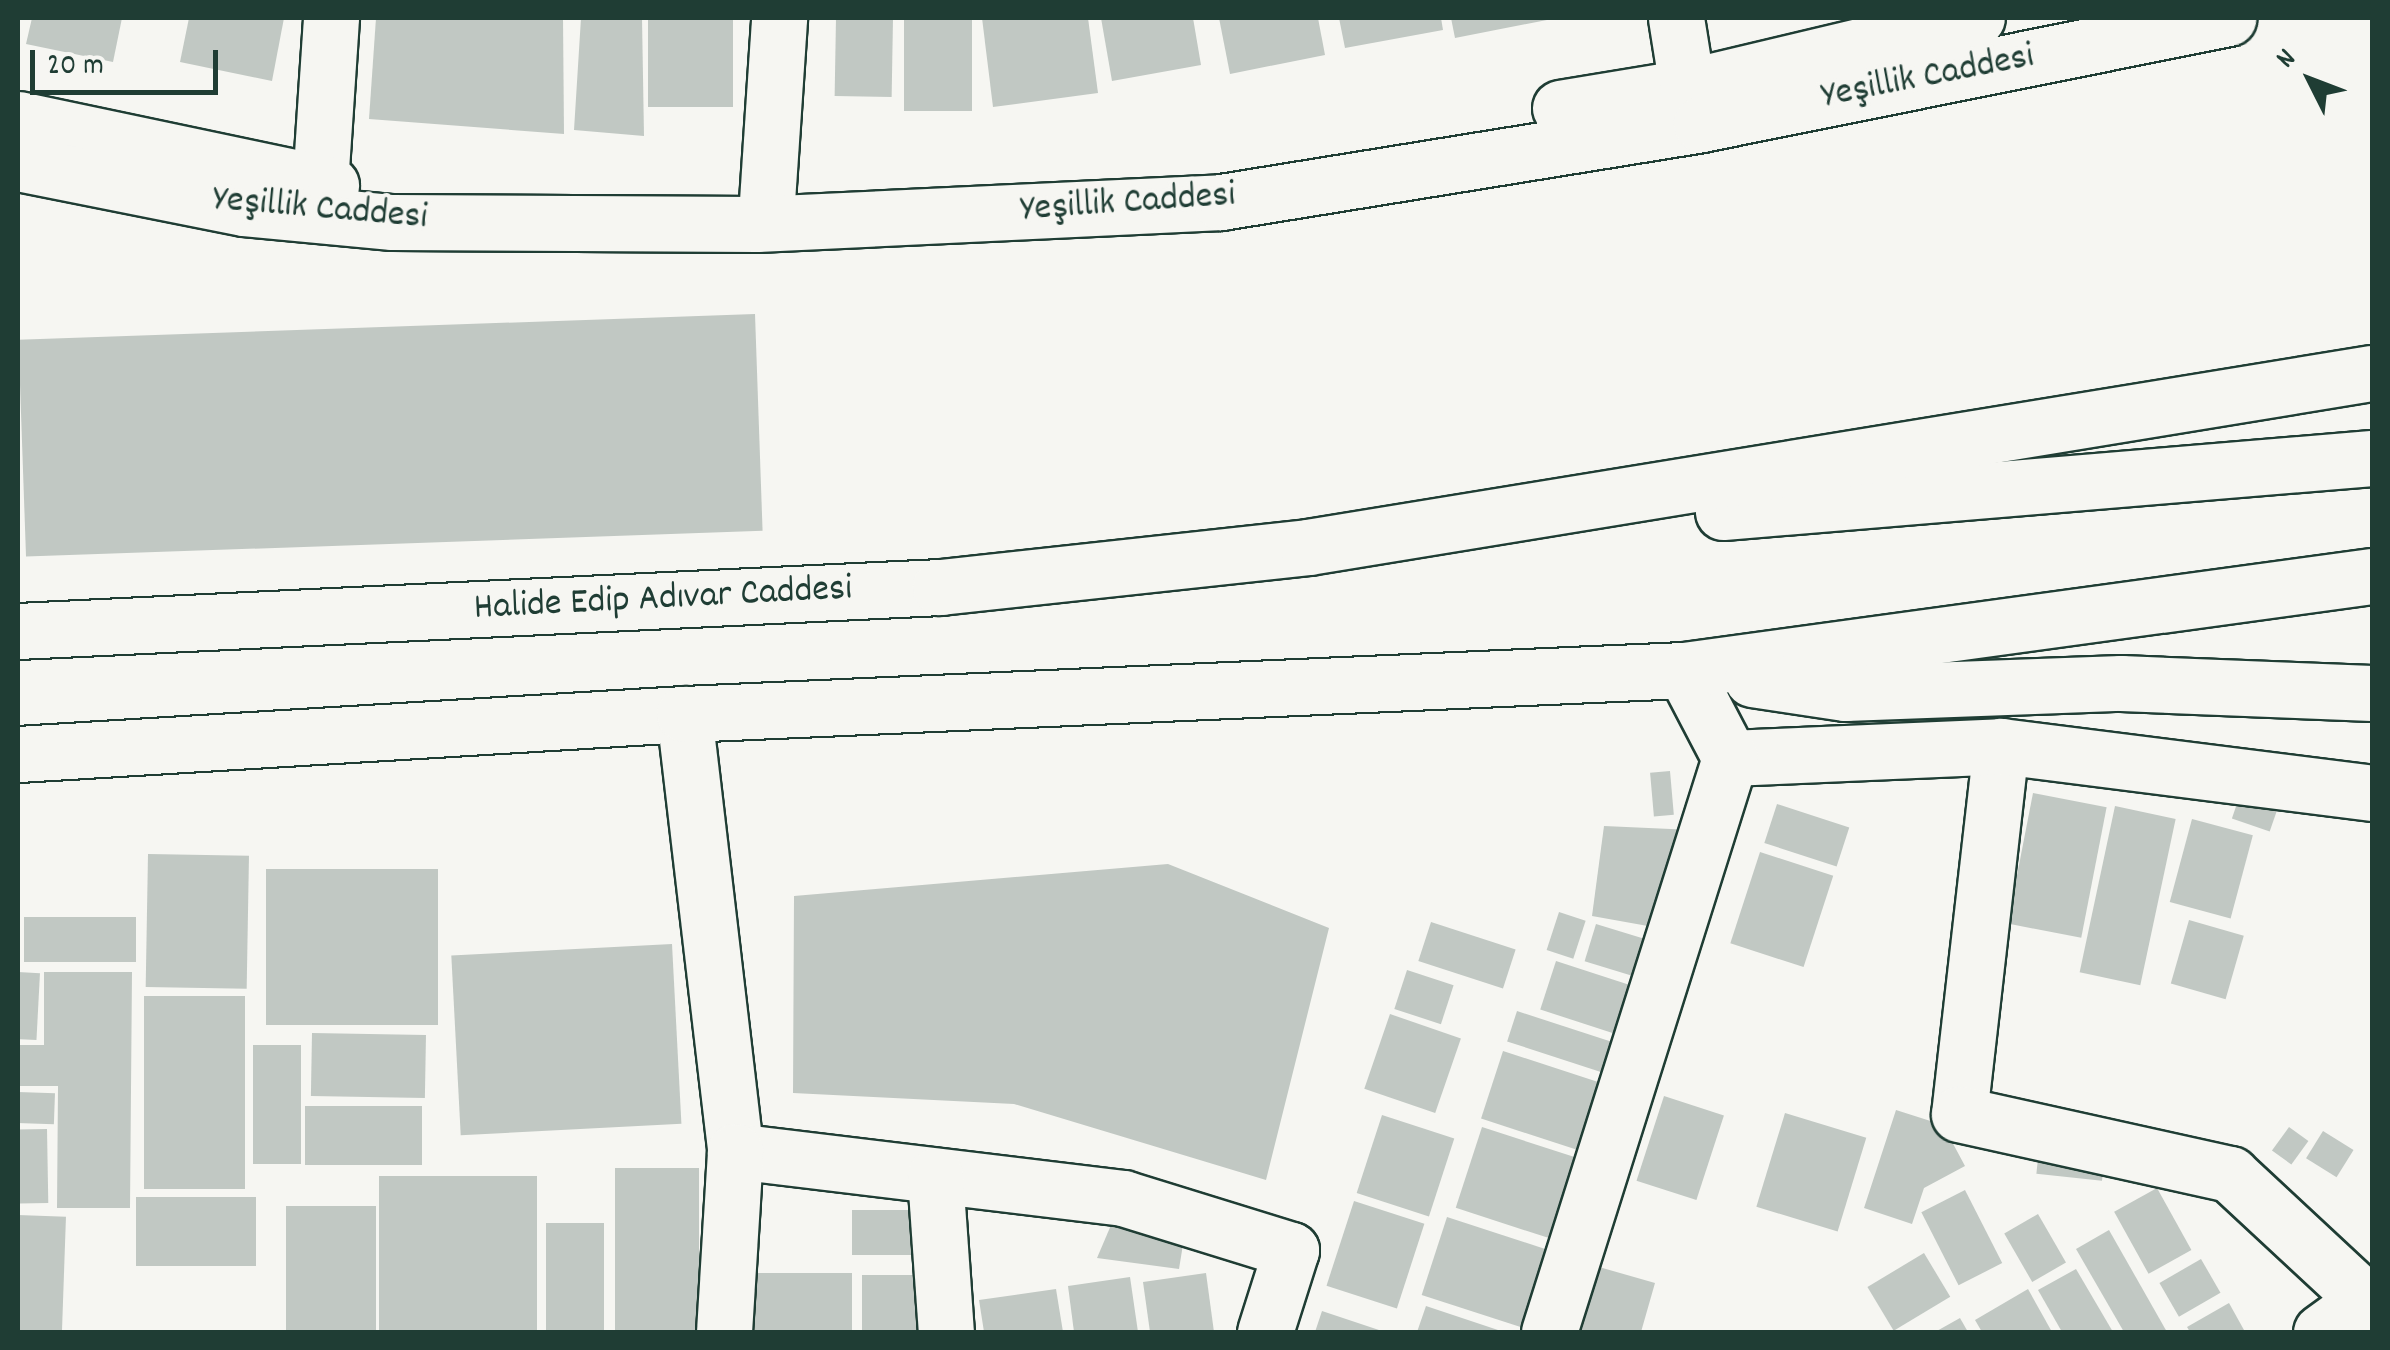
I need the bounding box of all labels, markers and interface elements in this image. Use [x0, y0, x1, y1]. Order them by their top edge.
scale bar [35, 30, 222, 92]
north arrow [2260, 30, 2360, 130]
street label: Yeşillik Caddesi [1818, 35, 2038, 121]
text: N [2268, 41, 2307, 78]
text: 20 m [47, 46, 104, 89]
street label: Yeşillik Caddesi [1019, 174, 1237, 234]
street label: Yeşillik Caddesi [211, 178, 429, 242]
street label: Halide Edip Adıvar Caddesi [473, 567, 853, 633]

